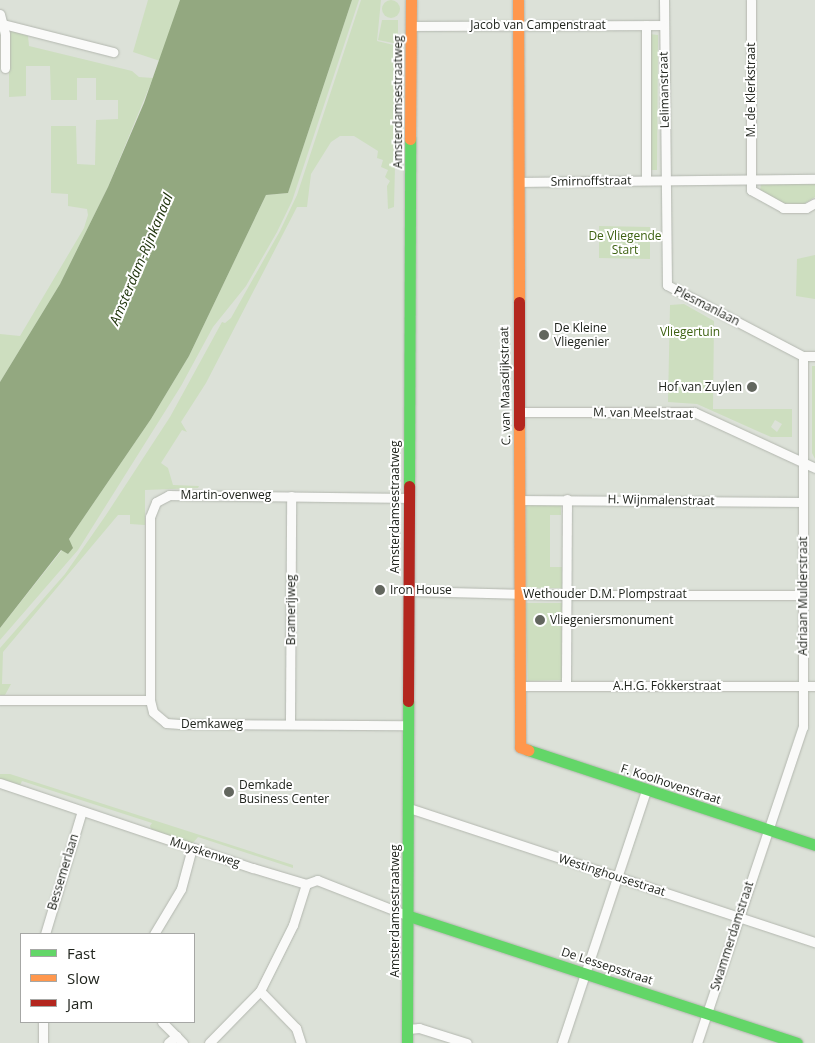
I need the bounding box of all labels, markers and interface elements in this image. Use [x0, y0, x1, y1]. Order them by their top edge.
street label: Jacob van Campenstraat [470, 18, 606, 32]
street label: Amsterdamsestraatweg [391, 36, 405, 168]
street label: M. de Klerkstraat [744, 42, 758, 138]
street label: Lelimanstraat [656, 52, 672, 128]
street label: Smirnoffstraat [550, 173, 632, 189]
water label: Amsterdam-Rijnkanaal [106, 191, 176, 327]
park label: De Vliegende Start [588, 229, 662, 257]
street label: Plesmanlaan [672, 283, 742, 329]
place label: De Kleine Vliegenier [554, 321, 609, 349]
park label: Vliegertuin [660, 325, 720, 339]
street label: C. van Maasdijkstraat [497, 326, 513, 446]
marker: De Kleine Vliegenier [538, 329, 550, 341]
place label: Hof van Zuylen [658, 380, 742, 394]
marker: Hof van Zuylen [746, 381, 758, 393]
street label: M. van Meelstraat [593, 405, 693, 421]
street label: Amsterdamsestraatweg [388, 441, 402, 573]
street label: Martin-ovenweg [181, 488, 271, 502]
street label: H. Wijnmalenstraat [607, 492, 715, 508]
street label: Adriaan Mulderstraat [796, 536, 810, 656]
street label: Bramerijweg [284, 575, 298, 645]
place label: Iron House [390, 583, 452, 597]
marker: Iron House [374, 584, 386, 596]
street label: Wethouder D.M. Plompstraat [523, 587, 687, 601]
place label: Vliegeniersmonument [550, 613, 673, 627]
marker: Vliegeniersmonument [534, 614, 546, 626]
street label: A.H.G. Fokkerstraat [613, 679, 721, 693]
street label: Demkaweg [181, 717, 243, 731]
street label: F. Koolhovenstraat [619, 761, 723, 807]
place label: Demkade Business Center [239, 778, 329, 806]
marker: Demkade Business Center [223, 786, 235, 798]
street label: Bessemerlaan [45, 832, 81, 912]
street label: Muyskenweg [168, 834, 242, 870]
street label: Amsterdamsestraatweg [388, 845, 402, 977]
street label: Westinghousestraat [557, 851, 667, 899]
street label: Swammerdamstraat [708, 880, 756, 992]
legend [20, 933, 195, 1023]
text: Fast [67, 943, 96, 963]
street label: De Lessepsstraat [559, 944, 655, 988]
text: Slow [67, 968, 100, 988]
text: Jam [67, 993, 93, 1013]

